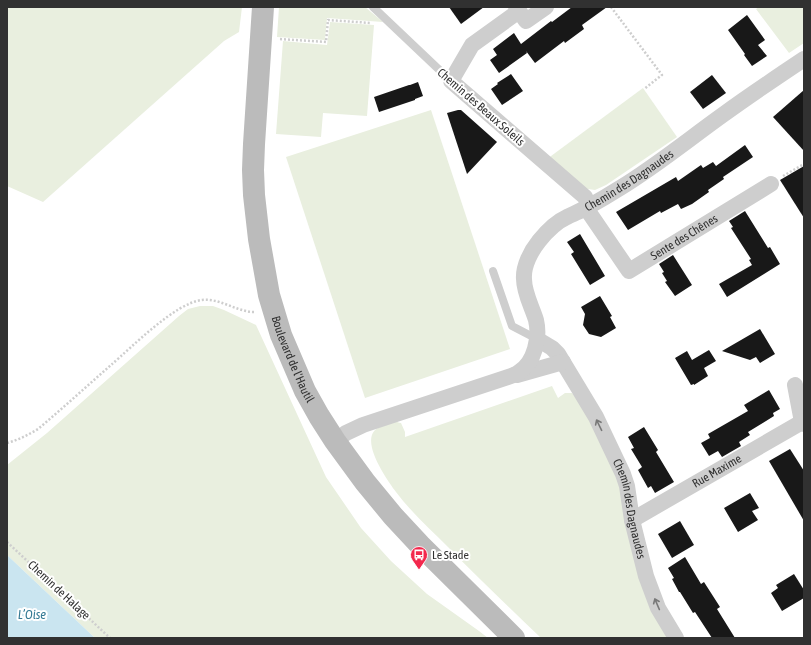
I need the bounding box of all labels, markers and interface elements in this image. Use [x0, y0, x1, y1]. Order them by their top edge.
street label: Chemin des Beaux Soleils [435, 65, 527, 149]
street label: Chemin des Dagnaudes [582, 147, 676, 214]
street label: Sente des Chênes [648, 211, 720, 263]
street label: Boulevard de l'Hautil [269, 314, 317, 406]
one-way arrow [595, 419, 603, 431]
street label: Rue Maxime [690, 451, 744, 491]
street label: Chemin des Dagnaudes [610, 457, 648, 560]
bus stop icon: Le Stade [409, 545, 429, 570]
place label: Le Stade [432, 548, 469, 562]
street label: Chemin de Halage [25, 558, 93, 622]
one-way arrow [652, 599, 660, 611]
water label: L’Oise [18, 607, 46, 622]

